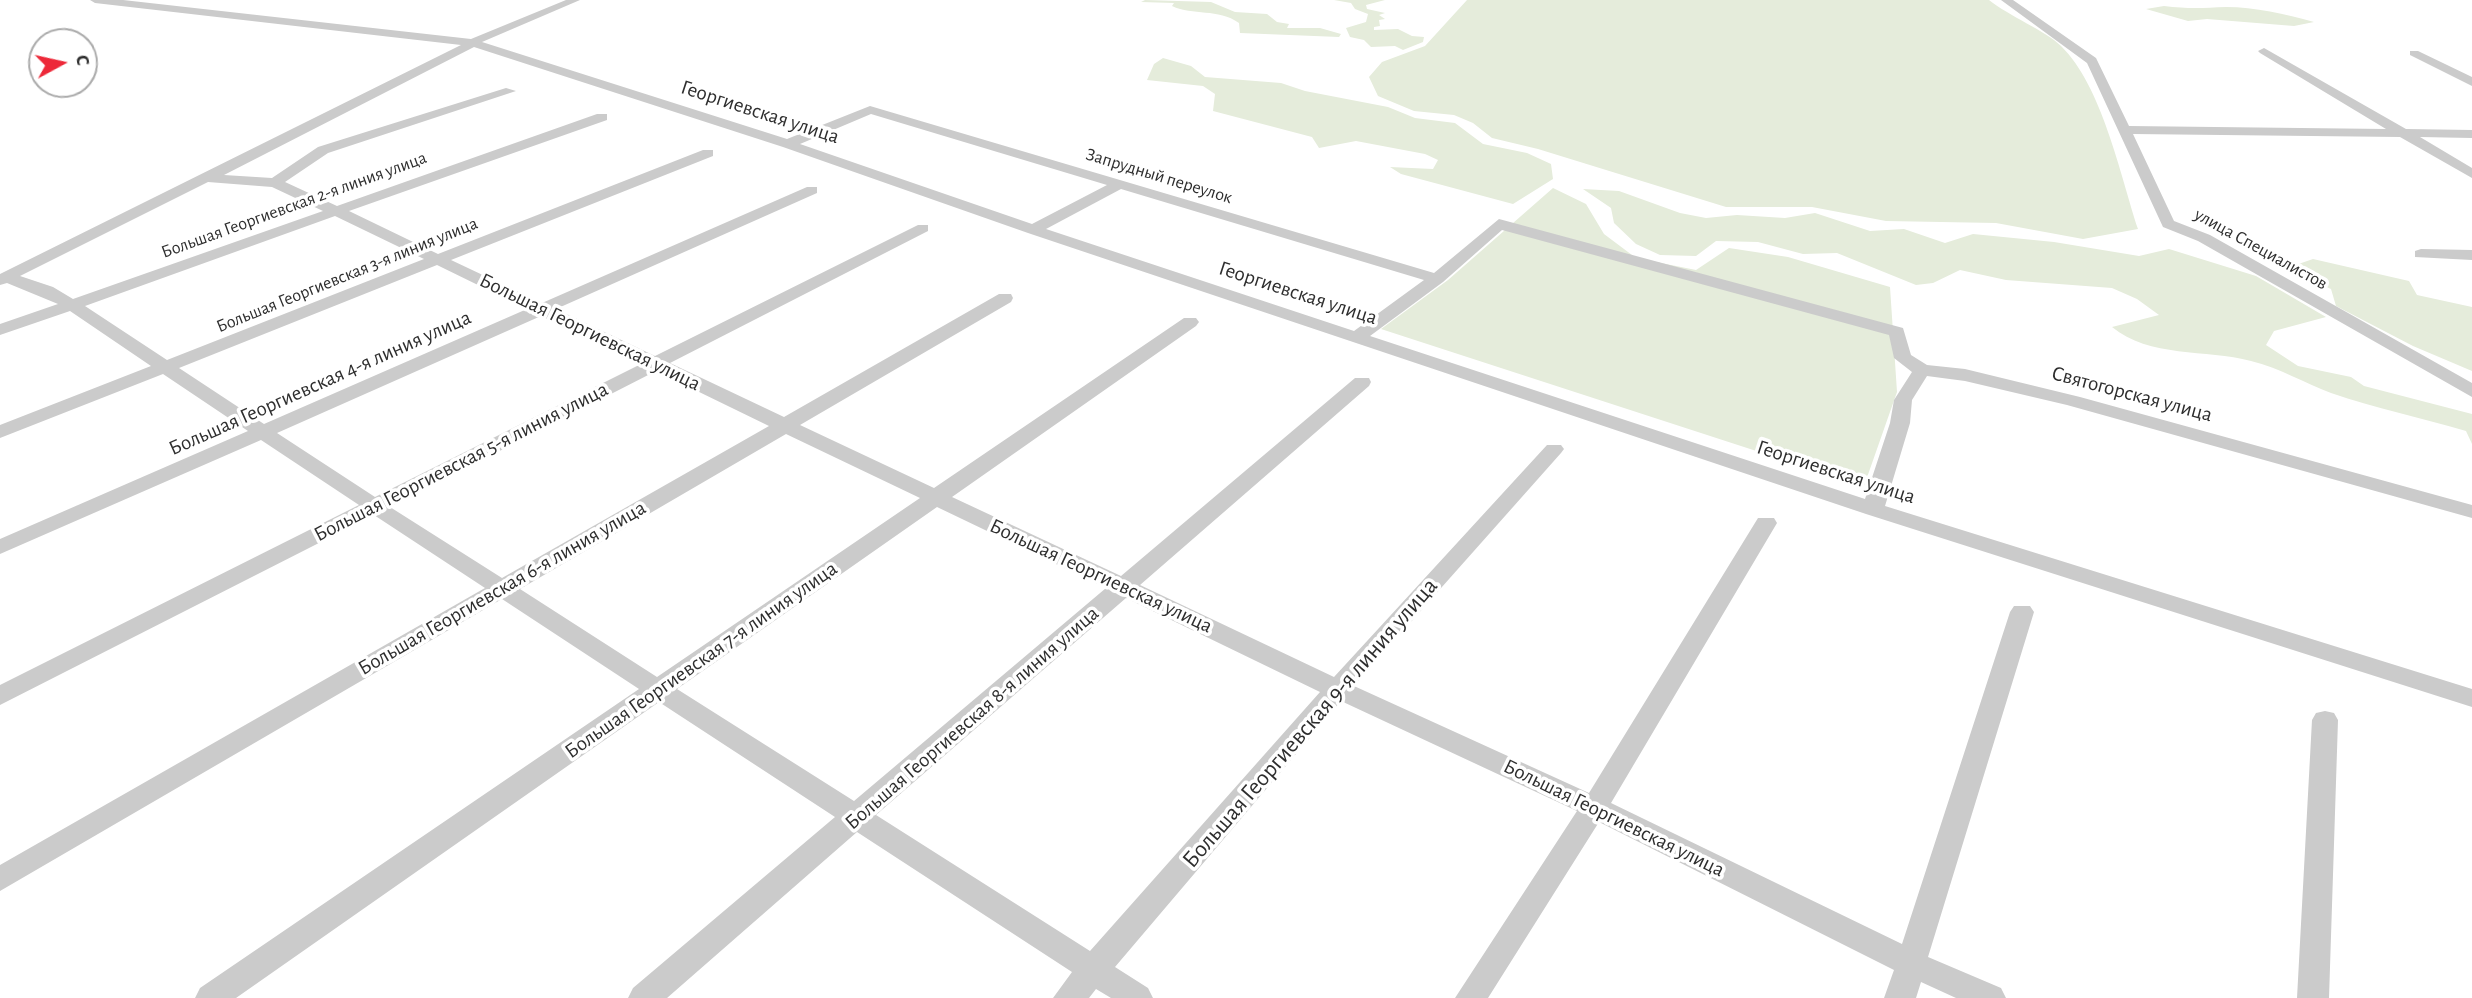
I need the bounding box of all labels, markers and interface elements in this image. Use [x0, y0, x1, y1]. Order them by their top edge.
north arrow [28, 28, 98, 98]
text: С [72, 54, 92, 67]
street label: Георгиевская улица [678, 74, 842, 150]
street label: Запрудный переулок [1083, 143, 1235, 209]
street label: Большая Георгиевская 2-я линия улица [158, 147, 430, 263]
street label: улица Специалистов [2191, 203, 2331, 295]
street label: Большая Георгиевская 3-я линия улица [213, 213, 481, 337]
street label: Георгиевская улица [1216, 255, 1380, 331]
street label: Большая Георгиевская улица [475, 267, 705, 397]
street label: Большая Георгиевская 4-я линия улица [165, 305, 475, 461]
street label: Святогорская улица [2049, 360, 2215, 428]
street label: Большая Георгиевская 5-я линия улица [310, 377, 612, 547]
street label: Георгиевская улица [1754, 434, 1918, 510]
street label: Большая Георгиевская 6-я линия улица [354, 495, 650, 681]
street label: Большая Георгиевская улица [986, 513, 1216, 639]
street label: Большая Георгиевская 7-я линия улица [560, 556, 842, 764]
street label: Большая Георгиевская 9-я линия улица [1176, 572, 1444, 874]
street label: Большая Георгиевская 8-я линия улица [840, 601, 1104, 835]
street label: Большая Георгиевская улица [1499, 753, 1729, 883]

